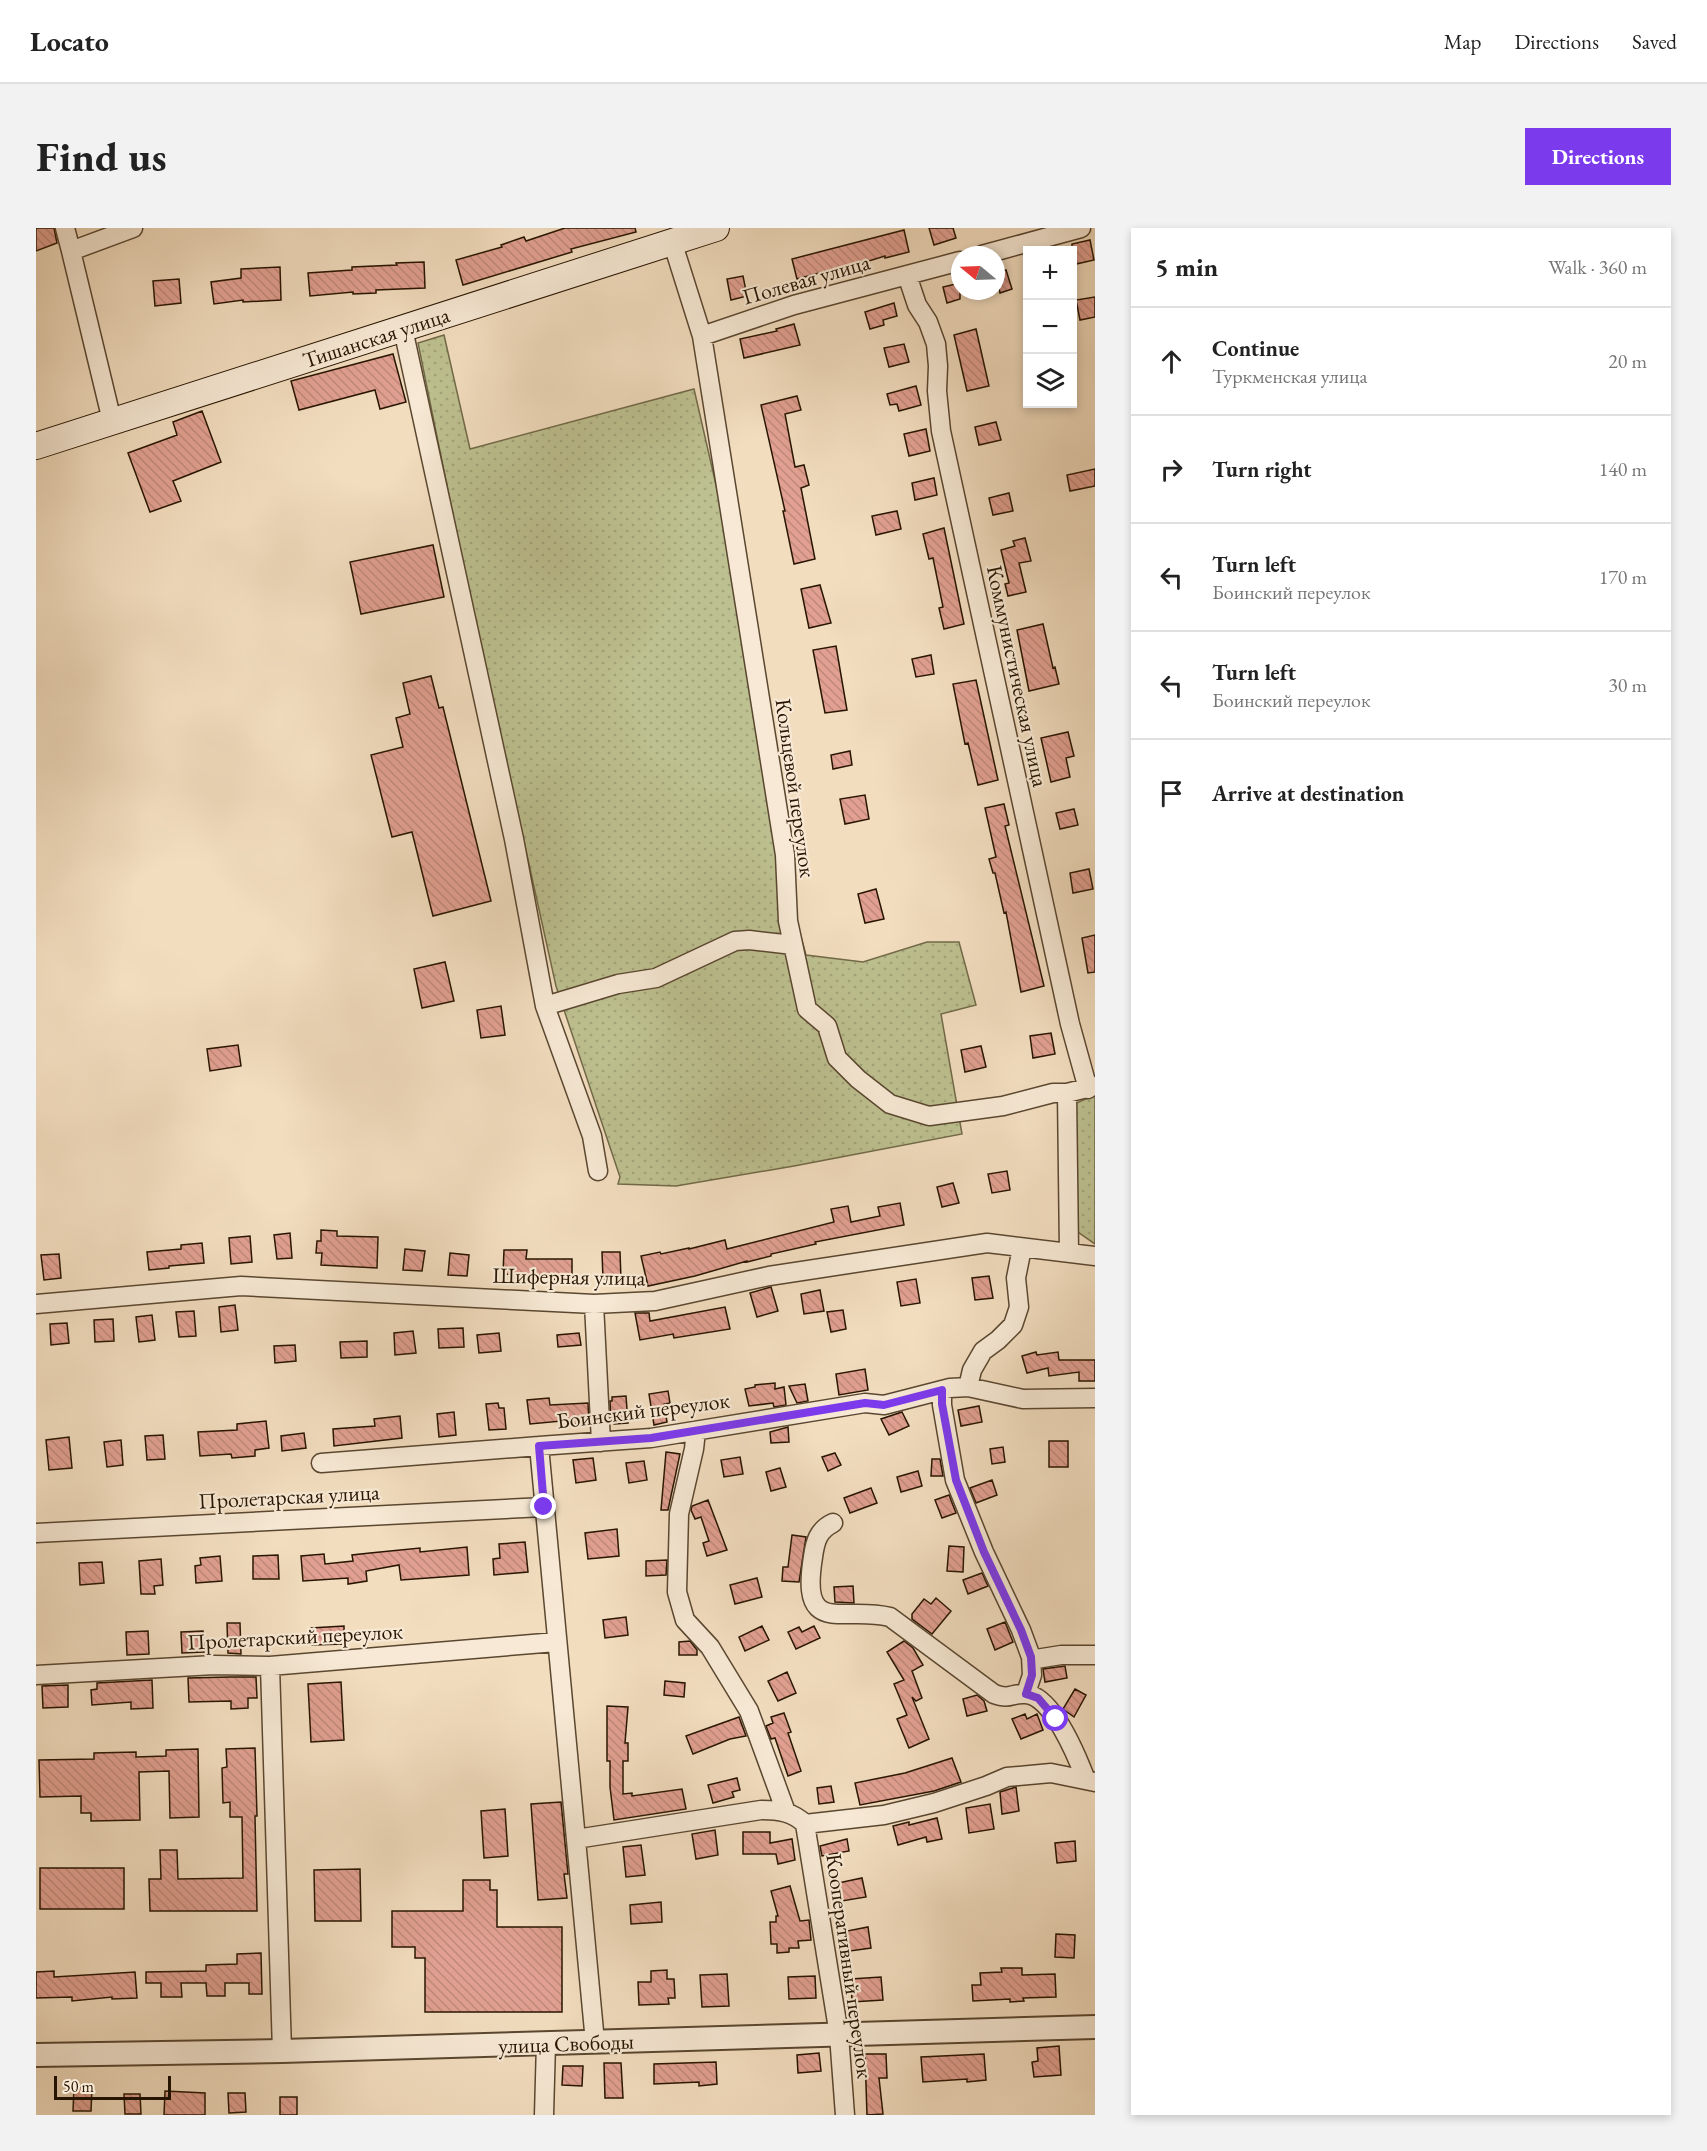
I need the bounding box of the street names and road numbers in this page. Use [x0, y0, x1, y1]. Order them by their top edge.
street label: Полевая улица [739, 247, 874, 312]
street label: Тишанская улица [299, 300, 454, 375]
street label: Коммунистическая улица [980, 563, 1055, 790]
street label: Кольцевой переулок [769, 697, 822, 880]
street label: Шиферная улица [492, 1261, 646, 1292]
street label: Боинский переулок [555, 1385, 732, 1436]
street label: Пролетарская улица [198, 1477, 381, 1516]
street label: Пролетарский переулок [186, 1616, 404, 1657]
street label: Кооперативный переулок [819, 1852, 880, 2081]
street label: улица Свободы [498, 2027, 634, 2060]

